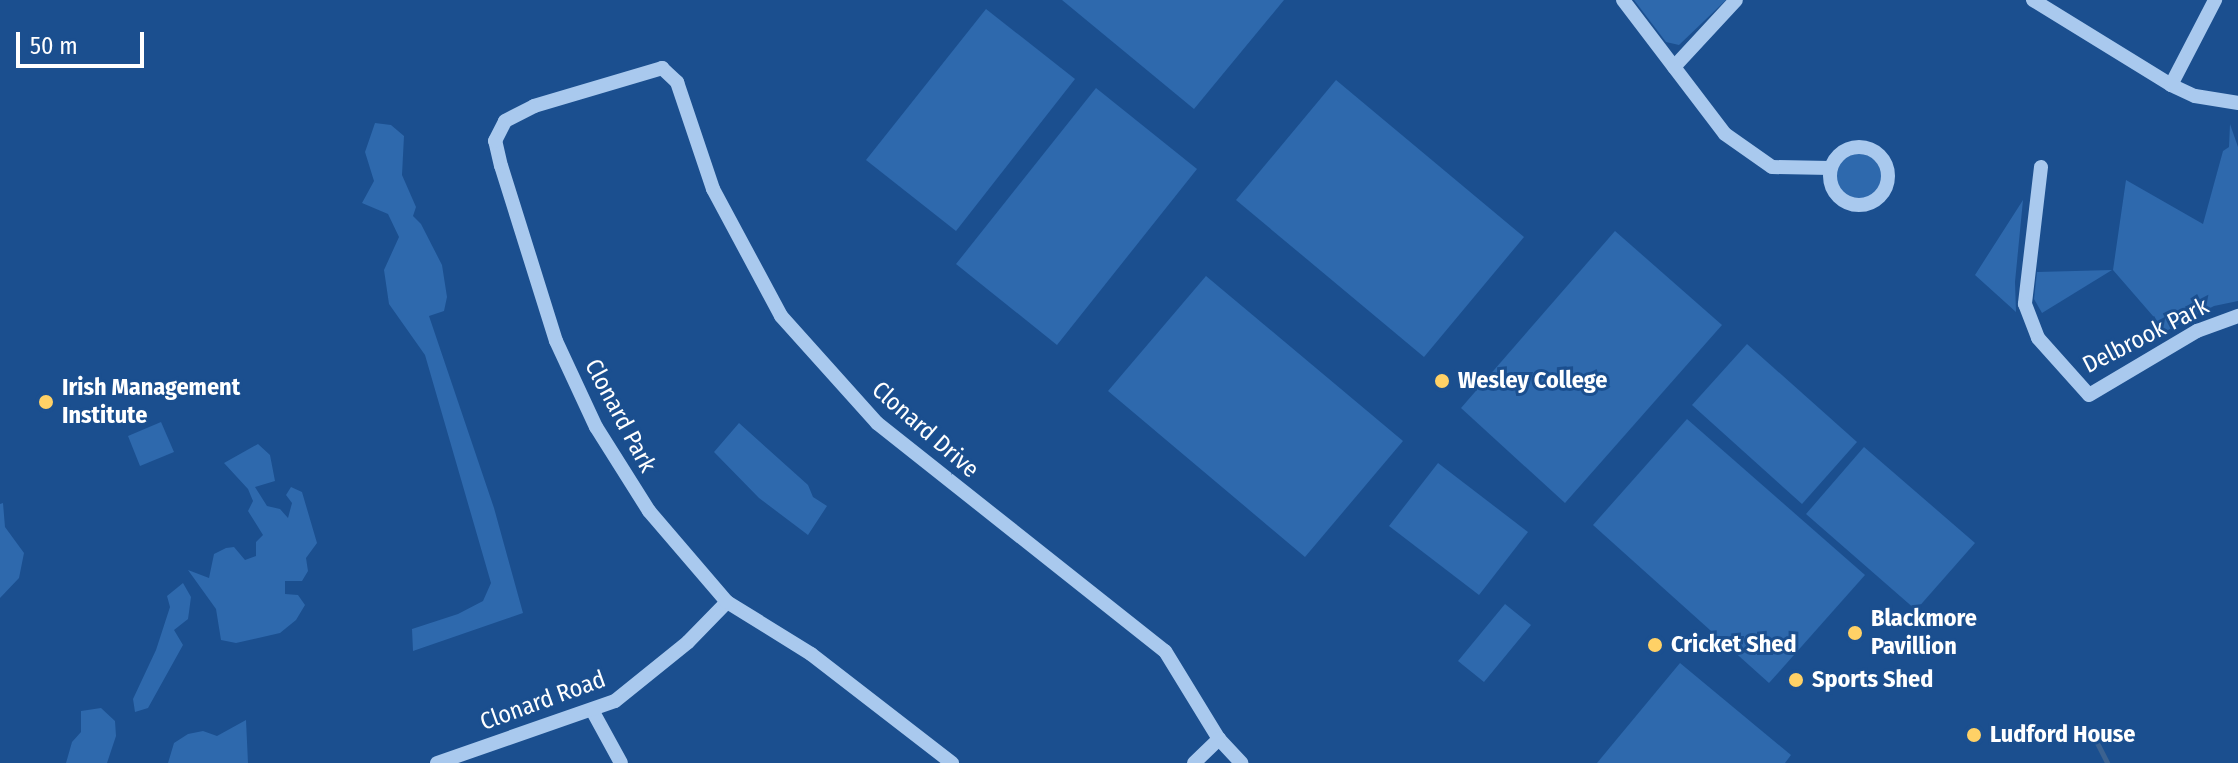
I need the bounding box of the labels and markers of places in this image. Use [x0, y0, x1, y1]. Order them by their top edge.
place label: Wesley College [1458, 367, 1607, 395]
marker: Wesley College [1433, 372, 1451, 390]
place label: Irish Management Institute [62, 374, 240, 430]
marker: Irish Management Institute [37, 393, 55, 411]
place label: Blackmore Pavillion [1871, 605, 1977, 661]
marker: Blackmore Pavillion [1846, 624, 1864, 642]
place label: Cricket Shed [1671, 631, 1797, 659]
marker: Cricket Shed [1646, 636, 1664, 654]
place label: Sports Shed [1812, 666, 1933, 694]
marker: Sports Shed [1787, 671, 1805, 689]
place label: Ludford House [1990, 721, 2135, 749]
marker: Ludford House [1965, 726, 1983, 744]

